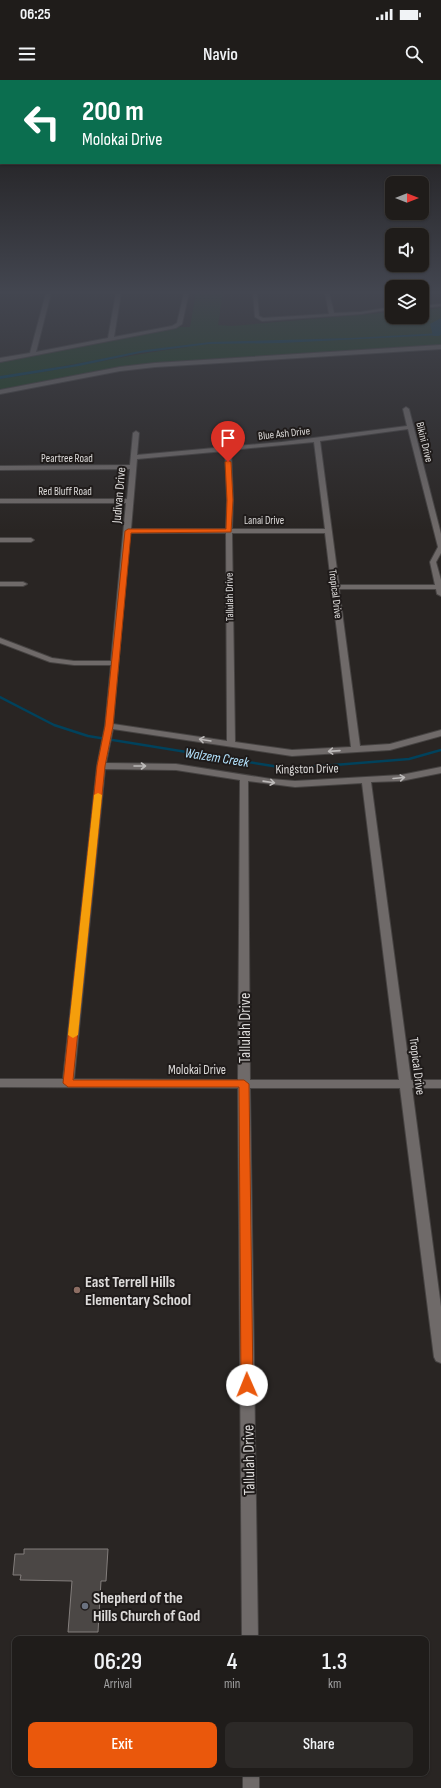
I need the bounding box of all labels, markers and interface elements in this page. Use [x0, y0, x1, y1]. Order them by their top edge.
text: 06:25 [20, 5, 51, 24]
icon: menu [16, 43, 38, 65]
icon: search [403, 43, 425, 65]
text: Navio [203, 44, 238, 65]
text: 200 m [82, 95, 144, 128]
icon: left [16, 96, 68, 148]
text: Molokai Drive [82, 129, 162, 150]
north arrow [385, 176, 429, 220]
map controls [385, 176, 429, 324]
button: sound [385, 228, 429, 272]
button: layers [385, 280, 429, 324]
pin [211, 421, 245, 462]
street label: Bikini Drive [413, 421, 436, 464]
street label: Blue Ash Drive [257, 424, 311, 443]
icon: arrive [217, 427, 239, 449]
street label: Peartree Road [41, 452, 93, 465]
street label: Judivan Drive [108, 466, 129, 525]
street label: Red Bluff Road [38, 485, 92, 498]
street label: Lanai Drive [244, 514, 284, 527]
street label: Tropical Drive [326, 569, 345, 619]
street label: Tallulah Drive [223, 573, 236, 621]
one-way arrow [199, 736, 212, 744]
water label: Walzem Creek [184, 744, 251, 771]
one-way arrow [328, 747, 341, 754]
street label: Kingston Drive [275, 760, 339, 778]
one-way arrow [133, 762, 146, 770]
one-way arrow [392, 774, 405, 782]
one-way arrow [262, 778, 275, 786]
street label: Tallulah Drive [236, 993, 255, 1063]
street label: Tropical Drive [406, 1036, 428, 1096]
street label: Molokai Drive [168, 1062, 226, 1078]
place label: East Terrell Hills Elementary School [85, 1273, 191, 1310]
marker: East Terrell Hills Elementary School [72, 1285, 82, 1295]
position arrow [226, 1364, 268, 1406]
street label: Tallulah Drive [239, 1424, 260, 1495]
place label: Shepherd of the Hills Church of God [93, 1589, 200, 1626]
marker: Shepherd of the Hills Church of God [80, 1601, 90, 1611]
text: 06:29 [94, 1647, 142, 1676]
text: 4 [227, 1647, 237, 1676]
text: 1.3 [322, 1647, 347, 1676]
text: Arrival [104, 1676, 132, 1692]
text: min [224, 1676, 240, 1692]
text: km [328, 1676, 341, 1692]
button: Exit [28, 1722, 217, 1768]
button: Share [225, 1722, 413, 1768]

